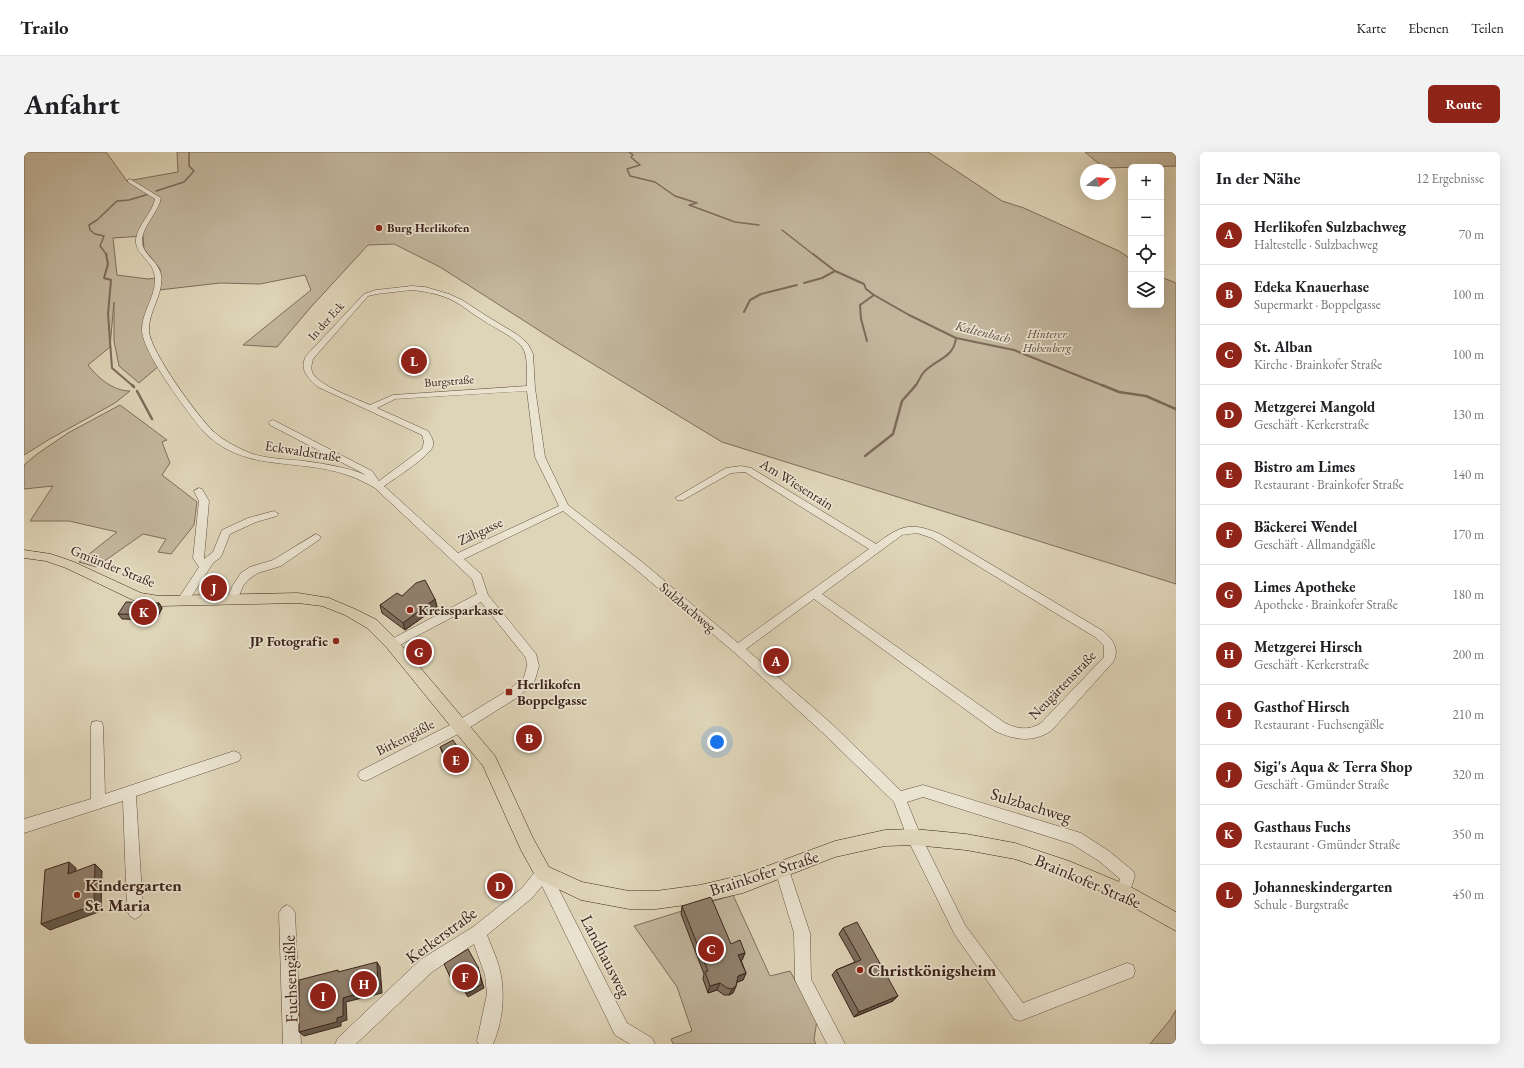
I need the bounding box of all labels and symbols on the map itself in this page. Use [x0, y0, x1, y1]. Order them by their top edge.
north arrow [1080, 164, 1116, 200]
place label: Burg Herlikofen [387, 220, 470, 236]
marker: Burg Herlikofen [374, 223, 384, 233]
street label: In der Eck [304, 298, 348, 344]
water label: Kaltenbach [953, 317, 1013, 347]
park label: Hinterer Hohenberg [1022, 326, 1072, 356]
pin: L [401, 346, 427, 376]
street label: Burgstraße [424, 371, 475, 391]
street label: Eckwaldstraße [264, 436, 343, 466]
street label: Am Wiesenrain [756, 454, 838, 514]
street label: Zähgasse [455, 513, 506, 549]
street label: Gmünder Straße [68, 541, 158, 591]
pin: J [201, 573, 227, 603]
street label: Sulzbachweg [656, 578, 721, 636]
pin: K [131, 597, 157, 627]
place label: Kreissparkasse [418, 601, 504, 619]
marker: Kreissparkasse [405, 605, 415, 615]
place label: JP Fotografie [248, 632, 328, 650]
marker: JP Fotografie [331, 636, 341, 646]
pin: G [406, 637, 432, 667]
pin: A [763, 646, 789, 676]
street label: Neugärtenstraße [1025, 646, 1100, 723]
place label: Herlikofen Boppelgasse [517, 675, 587, 709]
marker: Herlikofen Boppelgasse [504, 687, 514, 697]
street label: Birkengäßle [373, 714, 438, 759]
pin: B [516, 723, 542, 753]
your location [707, 732, 727, 752]
pin: E [443, 745, 469, 775]
street label: Sulzbachweg [988, 782, 1075, 828]
street label: Brainkofer Straße [707, 845, 822, 901]
street label: Brainkofer Straße [1031, 849, 1145, 913]
pin: D [487, 871, 513, 901]
place label: Kindergarten St. Maria [85, 874, 182, 916]
marker: Kindergarten St. Maria [72, 890, 82, 900]
street label: Kerkerstraße [401, 902, 481, 968]
street label: Landhausweg [576, 911, 636, 1001]
street label: Fuchsengäßle [277, 934, 303, 1023]
pin: C [698, 934, 724, 964]
place label: Christkönigsheim [868, 959, 996, 981]
pin: F [452, 962, 478, 992]
marker: Christkönigsheim [855, 965, 865, 975]
pin: H [351, 969, 377, 999]
pin: I [310, 981, 336, 1011]

